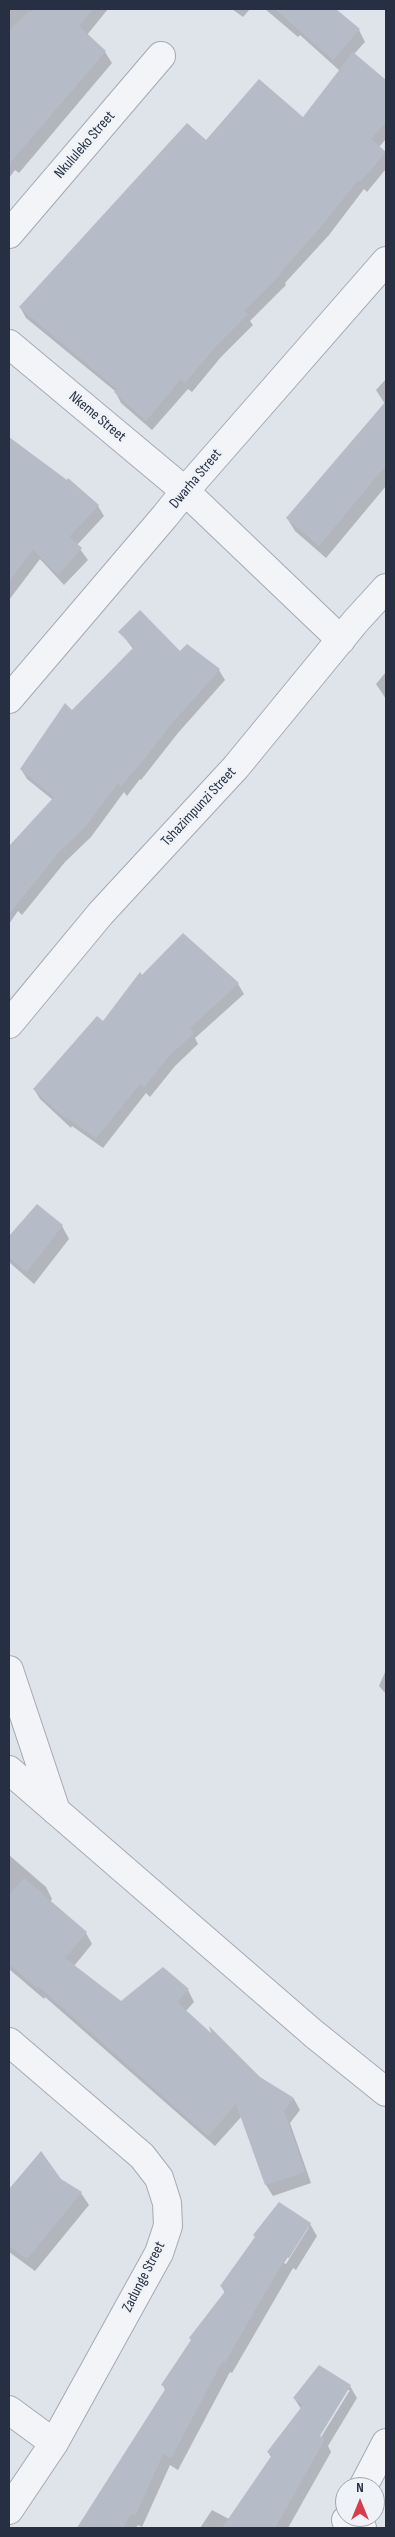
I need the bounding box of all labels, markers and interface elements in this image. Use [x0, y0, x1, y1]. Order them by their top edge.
street label: Nkululeko Street [51, 108, 119, 182]
street label: Nkeme Street [65, 388, 129, 446]
street label: Dwarha Street [166, 446, 226, 512]
street label: Tshazimpunzi Street [158, 764, 240, 850]
street label: Zadunge Street [119, 2239, 169, 2315]
north arrow [335, 2477, 385, 2527]
text: N [356, 2479, 364, 2496]

